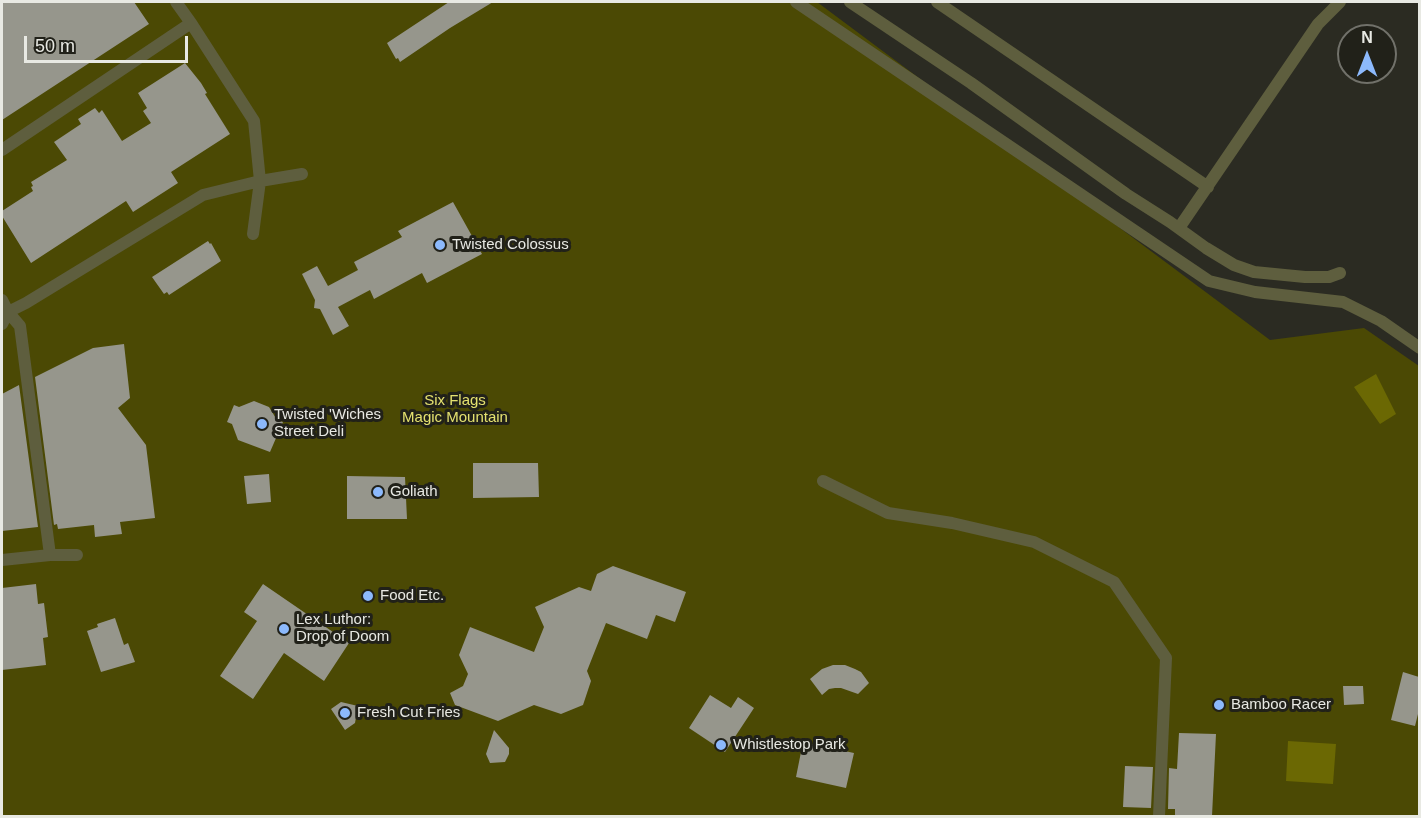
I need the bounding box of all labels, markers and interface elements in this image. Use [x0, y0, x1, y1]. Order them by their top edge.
scale bar [27, 24, 190, 62]
north arrow [1337, 24, 1397, 84]
text: N [1361, 29, 1373, 46]
text: 50 m [35, 36, 75, 56]
place label: Twisted Colossus [452, 236, 569, 254]
marker: Twisted Colossus [433, 238, 447, 252]
park label: Six Flags Magic Mountain [402, 392, 508, 427]
place label: Twisted 'Wiches Street Deli [274, 406, 381, 441]
marker: Twisted 'Wiches Street Deli [255, 417, 269, 431]
place label: Goliath [390, 483, 438, 501]
marker: Goliath [371, 485, 385, 499]
place label: Food Etc. [380, 587, 444, 605]
marker: Food Etc. [361, 589, 375, 603]
place label: Lex Luthor: Drop of Doom [296, 611, 389, 646]
marker: Lex Luthor: Drop of Doom [277, 622, 291, 636]
place label: Bamboo Racer [1231, 696, 1331, 714]
marker: Bamboo Racer [1212, 698, 1226, 712]
place label: Fresh Cut Fries [357, 704, 460, 722]
marker: Fresh Cut Fries [338, 706, 352, 720]
place label: Whistlestop Park [733, 736, 846, 754]
marker: Whistlestop Park [714, 738, 728, 752]

